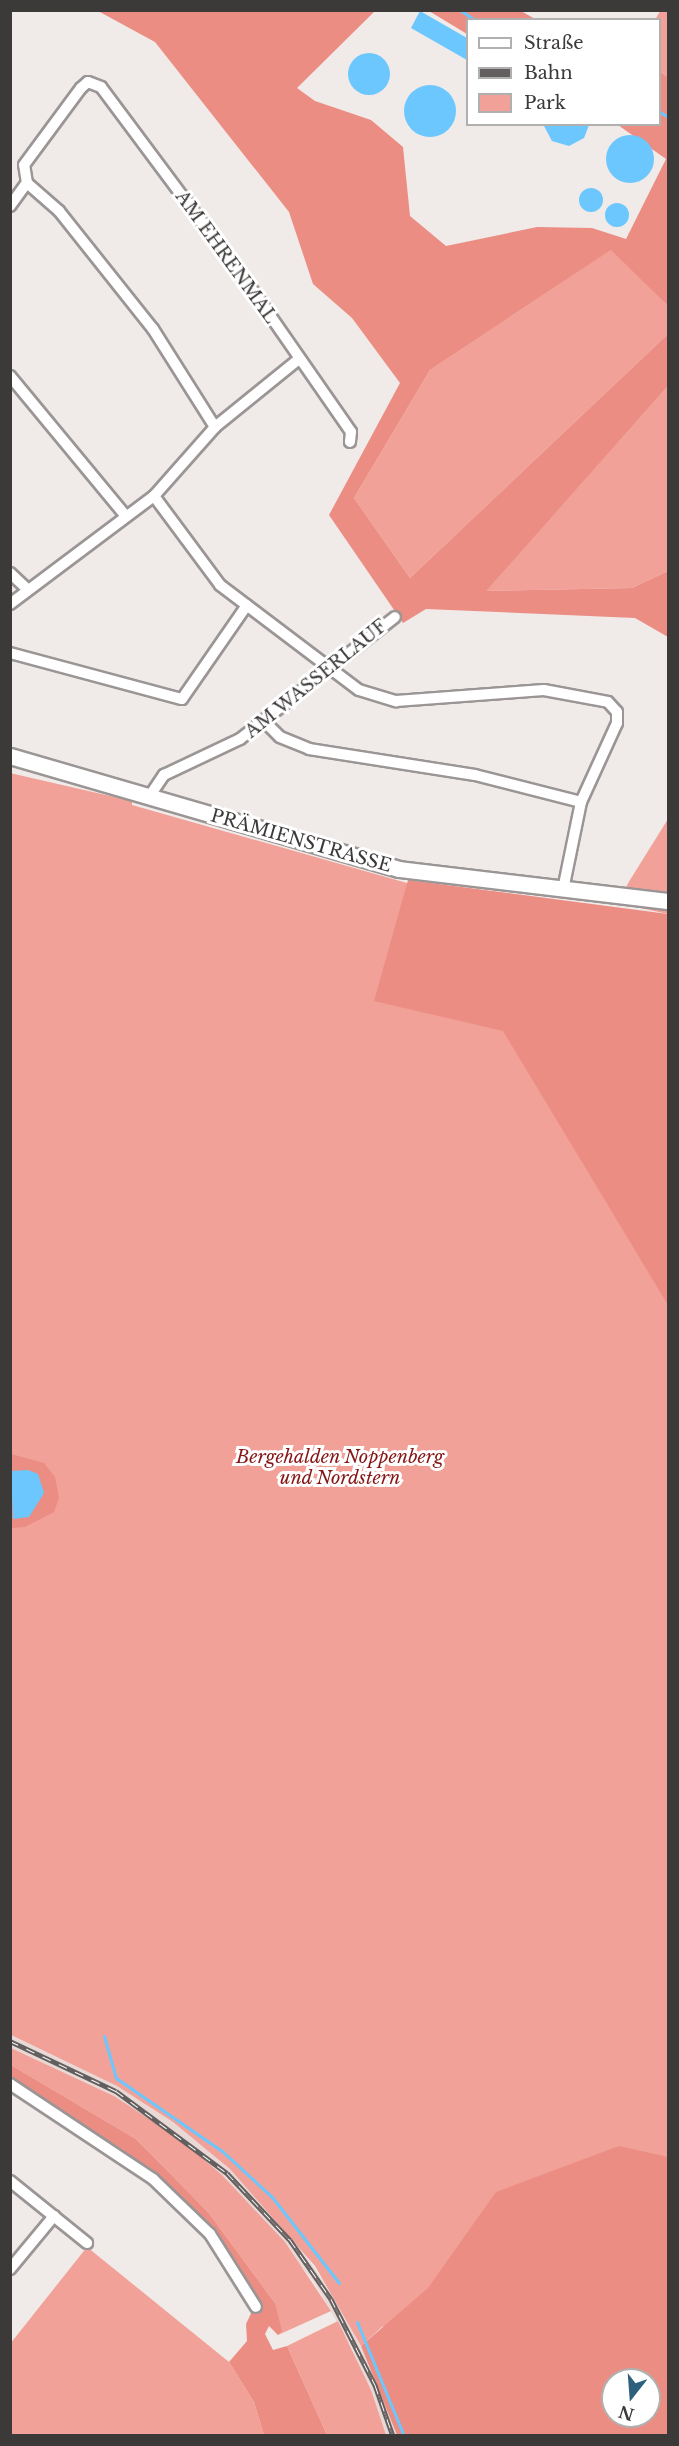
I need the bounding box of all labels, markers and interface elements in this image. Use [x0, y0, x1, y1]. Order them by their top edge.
legend [466, 18, 661, 126]
text: Straße [524, 32, 584, 54]
text: Bahn [524, 62, 573, 84]
text: Park [524, 92, 566, 114]
street label: AM EHRENMAL [171, 187, 281, 327]
street label: AM WASSERLAUF [241, 615, 391, 743]
street label: PRÄMIENSTRASSE [208, 805, 394, 877]
park label: Bergehalden Noppenberg und Nordstern [236, 1447, 444, 1490]
north arrow [601, 2368, 661, 2428]
text: N [616, 2402, 636, 2425]

